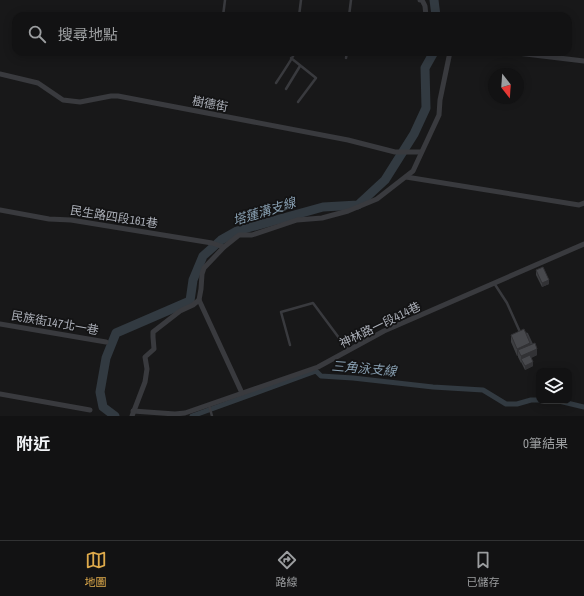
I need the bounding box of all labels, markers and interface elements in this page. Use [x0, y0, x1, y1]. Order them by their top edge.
search box [12, 12, 572, 56]
icon: search [26, 23, 48, 45]
text: 搜尋地點 [58, 24, 118, 45]
north arrow [488, 68, 524, 104]
street label: 樹德街 [191, 93, 229, 115]
water label: 塔蓮溝支線 [231, 193, 300, 229]
street label: 民生路四段161巷 [69, 202, 159, 232]
street label: 神林路一段414巷 [337, 298, 423, 352]
street label: 民族街147北一巷 [10, 307, 100, 339]
water label: 三角泳支線 [331, 357, 399, 380]
map controls [536, 368, 572, 404]
button: layers [536, 368, 572, 404]
text: 附近 [16, 432, 50, 455]
text: 0筆結果 [523, 435, 568, 452]
tab: 地圖 [85, 549, 107, 589]
tab: 路線 [276, 549, 298, 589]
tab: 已儲存 [467, 549, 500, 589]

